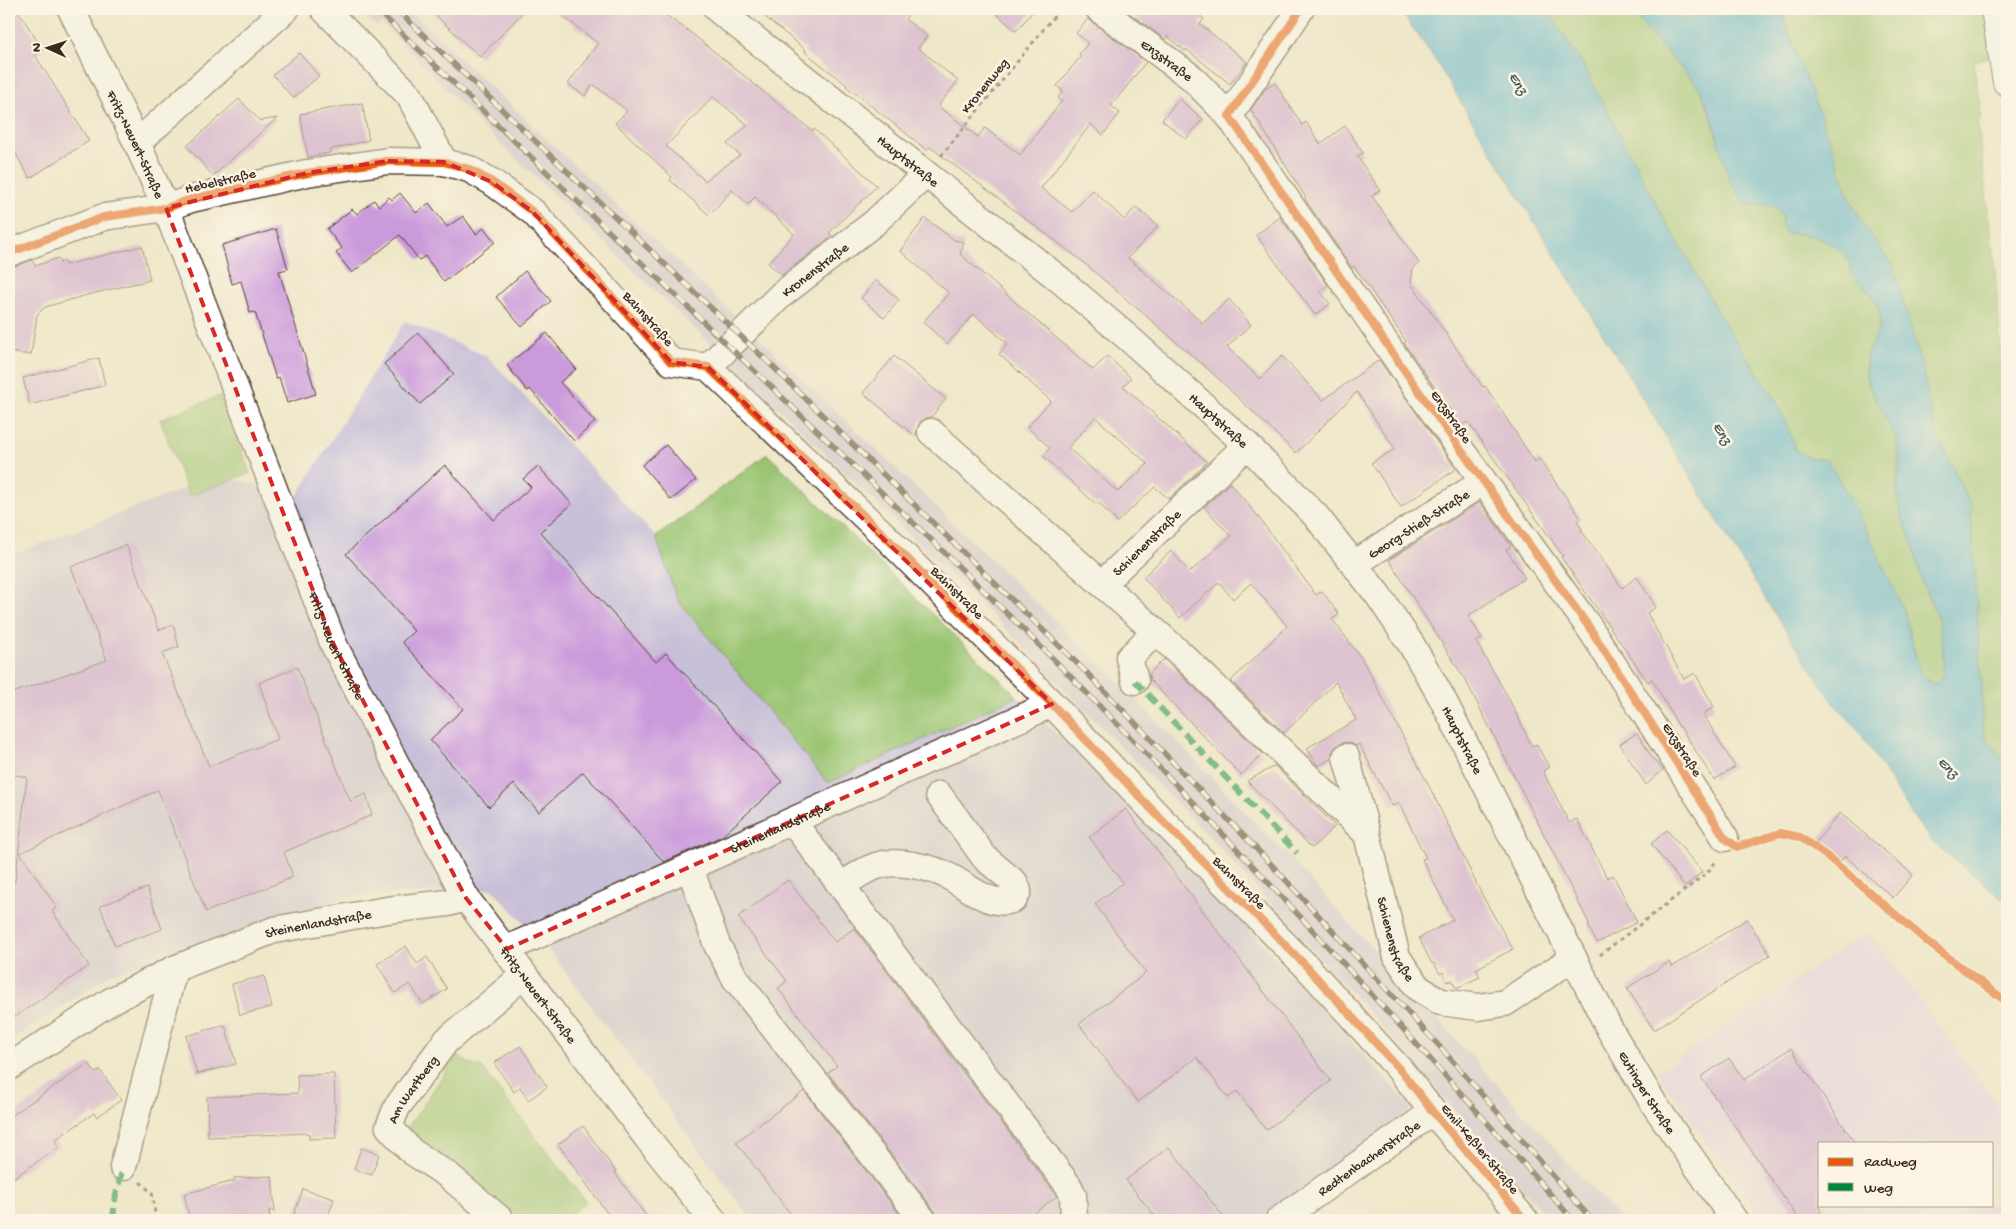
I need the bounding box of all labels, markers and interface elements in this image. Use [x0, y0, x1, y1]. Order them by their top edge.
north arrow [22, 22, 72, 72]
street label: Enzstraße [1136, 37, 1196, 87]
text: N [29, 42, 46, 52]
street label: Kronenweg [958, 55, 1013, 118]
water label: Enz [1504, 70, 1532, 100]
street label: Fritz-Neuert-Straße [101, 87, 167, 202]
street label: Hauptstraße [873, 132, 942, 192]
street label: Hebelstraße [183, 166, 258, 199]
street label: Kronenstraße [779, 239, 854, 302]
street label: Bahnstraße [617, 288, 677, 351]
street label: Enzstraße [1426, 388, 1475, 448]
street label: Hauptstraße [1184, 390, 1251, 453]
water label: Enz [1708, 420, 1736, 450]
street label: Georg-Stieß-Straße [1366, 486, 1474, 564]
street label: Schienenstraße [1110, 506, 1186, 581]
street label: Bahnstraße [925, 563, 987, 625]
street label: Fritz-Neuert-Straße [303, 588, 367, 704]
street label: Hauptstraße [1436, 704, 1486, 778]
street label: Enzstraße [1657, 720, 1705, 781]
water label: Enz [1933, 754, 1963, 784]
street label: Steinenlandstraße [728, 798, 834, 859]
street label: Bahnstraße [1207, 853, 1269, 915]
street label: Schienenstraße [1372, 895, 1418, 986]
street label: Steinenlandstraße [263, 907, 374, 944]
street label: Fritz-Neuert-Straße [494, 943, 580, 1049]
street label: Eutinger Straße [1613, 1049, 1679, 1139]
street label: Am Wartberg [385, 1053, 443, 1126]
street label: Emil-Keßler-Straße [1436, 1101, 1522, 1199]
street label: Redtenbacherstraße [1315, 1117, 1425, 1201]
legend [1818, 1142, 1994, 1206]
text: Radweg [1864, 1154, 1917, 1172]
text: Weg [1864, 1180, 1893, 1198]

